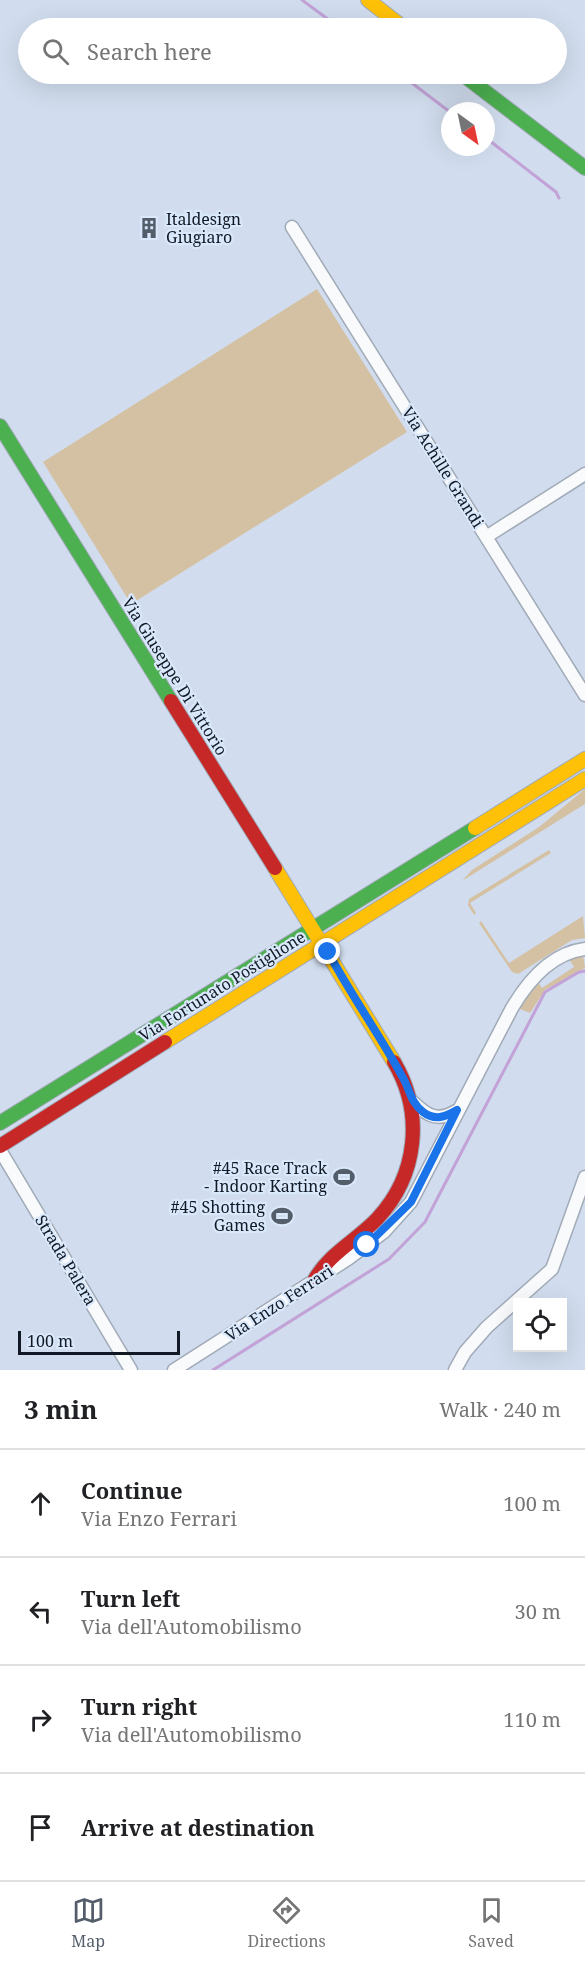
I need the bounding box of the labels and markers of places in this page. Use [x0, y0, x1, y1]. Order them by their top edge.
place label: Italdesign Giugiaro [166, 208, 241, 248]
building icon: Italdesign Giugiaro [137, 216, 161, 240]
place label: #45 Race Track - Indoor Karting [204, 1157, 328, 1197]
sports icon: #45 Race Track - Indoor Karting [332, 1165, 356, 1189]
place label: #45 Shotting Games [171, 1196, 265, 1236]
sports icon: #45 Shotting Games [270, 1204, 294, 1228]

